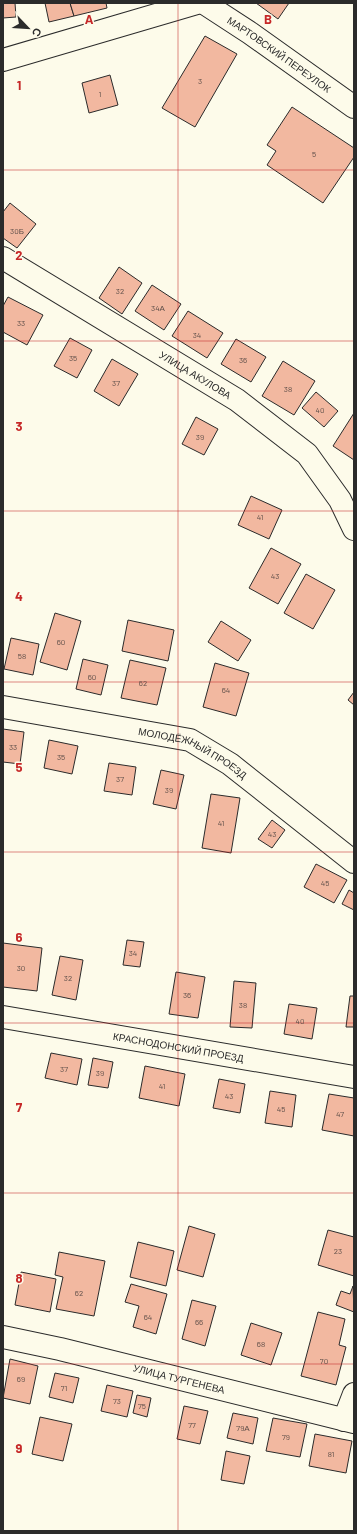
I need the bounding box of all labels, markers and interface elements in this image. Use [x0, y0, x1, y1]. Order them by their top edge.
north arrow [8, 8, 48, 48]
text: A [85, 11, 94, 27]
text: B [264, 11, 272, 27]
street label: МАРТОВСКИЙ ПЕРЕУЛОК [225, 14, 333, 95]
text: С [30, 26, 45, 39]
house number: 3 [198, 76, 202, 86]
text: 1 [17, 77, 21, 93]
house number: 1 [99, 89, 102, 99]
house number: 5 [312, 149, 316, 159]
house number: 30Б [10, 226, 24, 236]
text: 2 [15, 247, 23, 263]
house number: 32 [116, 286, 124, 296]
house number: 34А [151, 303, 166, 313]
house number: 33 [17, 318, 25, 328]
house number: 34 [193, 330, 201, 340]
street label: УЛИЦА АКУЛОВА [157, 348, 234, 401]
house number: 35 [69, 353, 77, 363]
house number: 36 [239, 355, 247, 365]
house number: 37 [112, 378, 120, 388]
house number: 38 [284, 384, 292, 394]
house number: 40 [316, 405, 324, 415]
text: 3 [15, 418, 23, 434]
house number: 39 [196, 432, 204, 442]
house number: 41 [257, 512, 263, 522]
house number: 43 [271, 571, 279, 581]
text: 4 [15, 588, 23, 604]
house number: 60 [57, 637, 65, 647]
house number: 58 [18, 651, 26, 661]
house number: 60 [88, 672, 96, 682]
house number: 62 [139, 678, 147, 688]
house number: 64 [222, 685, 230, 695]
street label: МОЛОДЁЖНЫЙ ПРОЕЗД [137, 725, 249, 781]
house number: 33 [9, 742, 17, 752]
house number: 35 [57, 752, 65, 762]
text: 5 [15, 759, 23, 775]
house number: 37 [116, 774, 124, 784]
house number: 39 [165, 785, 173, 795]
house number: 41 [218, 818, 224, 828]
house number: 43 [268, 829, 276, 839]
house number: 45 [321, 878, 329, 888]
text: 6 [16, 929, 23, 945]
house number: 34 [129, 948, 137, 958]
house number: 30 [17, 963, 25, 973]
house number: 32 [64, 973, 72, 983]
house number: 36 [183, 990, 191, 1000]
house number: 38 [239, 1000, 247, 1010]
house number: 40 [296, 1016, 304, 1026]
street label: КРАСНОДОНСКИЙ ПРОЕЗД [112, 1030, 245, 1064]
house number: 37 [60, 1064, 68, 1074]
house number: 39 [96, 1068, 104, 1078]
house number: 41 [159, 1081, 165, 1091]
house number: 43 [225, 1091, 233, 1101]
text: 7 [16, 1099, 23, 1115]
house number: 45 [277, 1104, 285, 1114]
house number: 47 [336, 1109, 344, 1119]
house number: 23 [334, 1246, 342, 1256]
text: 8 [15, 1270, 23, 1286]
house number: 62 [75, 1288, 83, 1298]
house number: 64 [144, 1312, 152, 1322]
house number: 66 [195, 1317, 203, 1327]
house number: 68 [257, 1339, 265, 1349]
house number: 70 [320, 1356, 328, 1366]
street label: УЛИЦА ТУРГЕНЕВА [132, 1361, 227, 1396]
house number: 69 [17, 1374, 25, 1384]
house number: 71 [61, 1383, 68, 1393]
house number: 73 [113, 1396, 121, 1406]
house number: 75 [138, 1401, 146, 1411]
house number: 77 [188, 1420, 196, 1430]
house number: 79А [236, 1423, 250, 1433]
house number: 79 [282, 1432, 290, 1442]
text: 9 [16, 1440, 23, 1456]
house number: 81 [328, 1449, 335, 1459]

